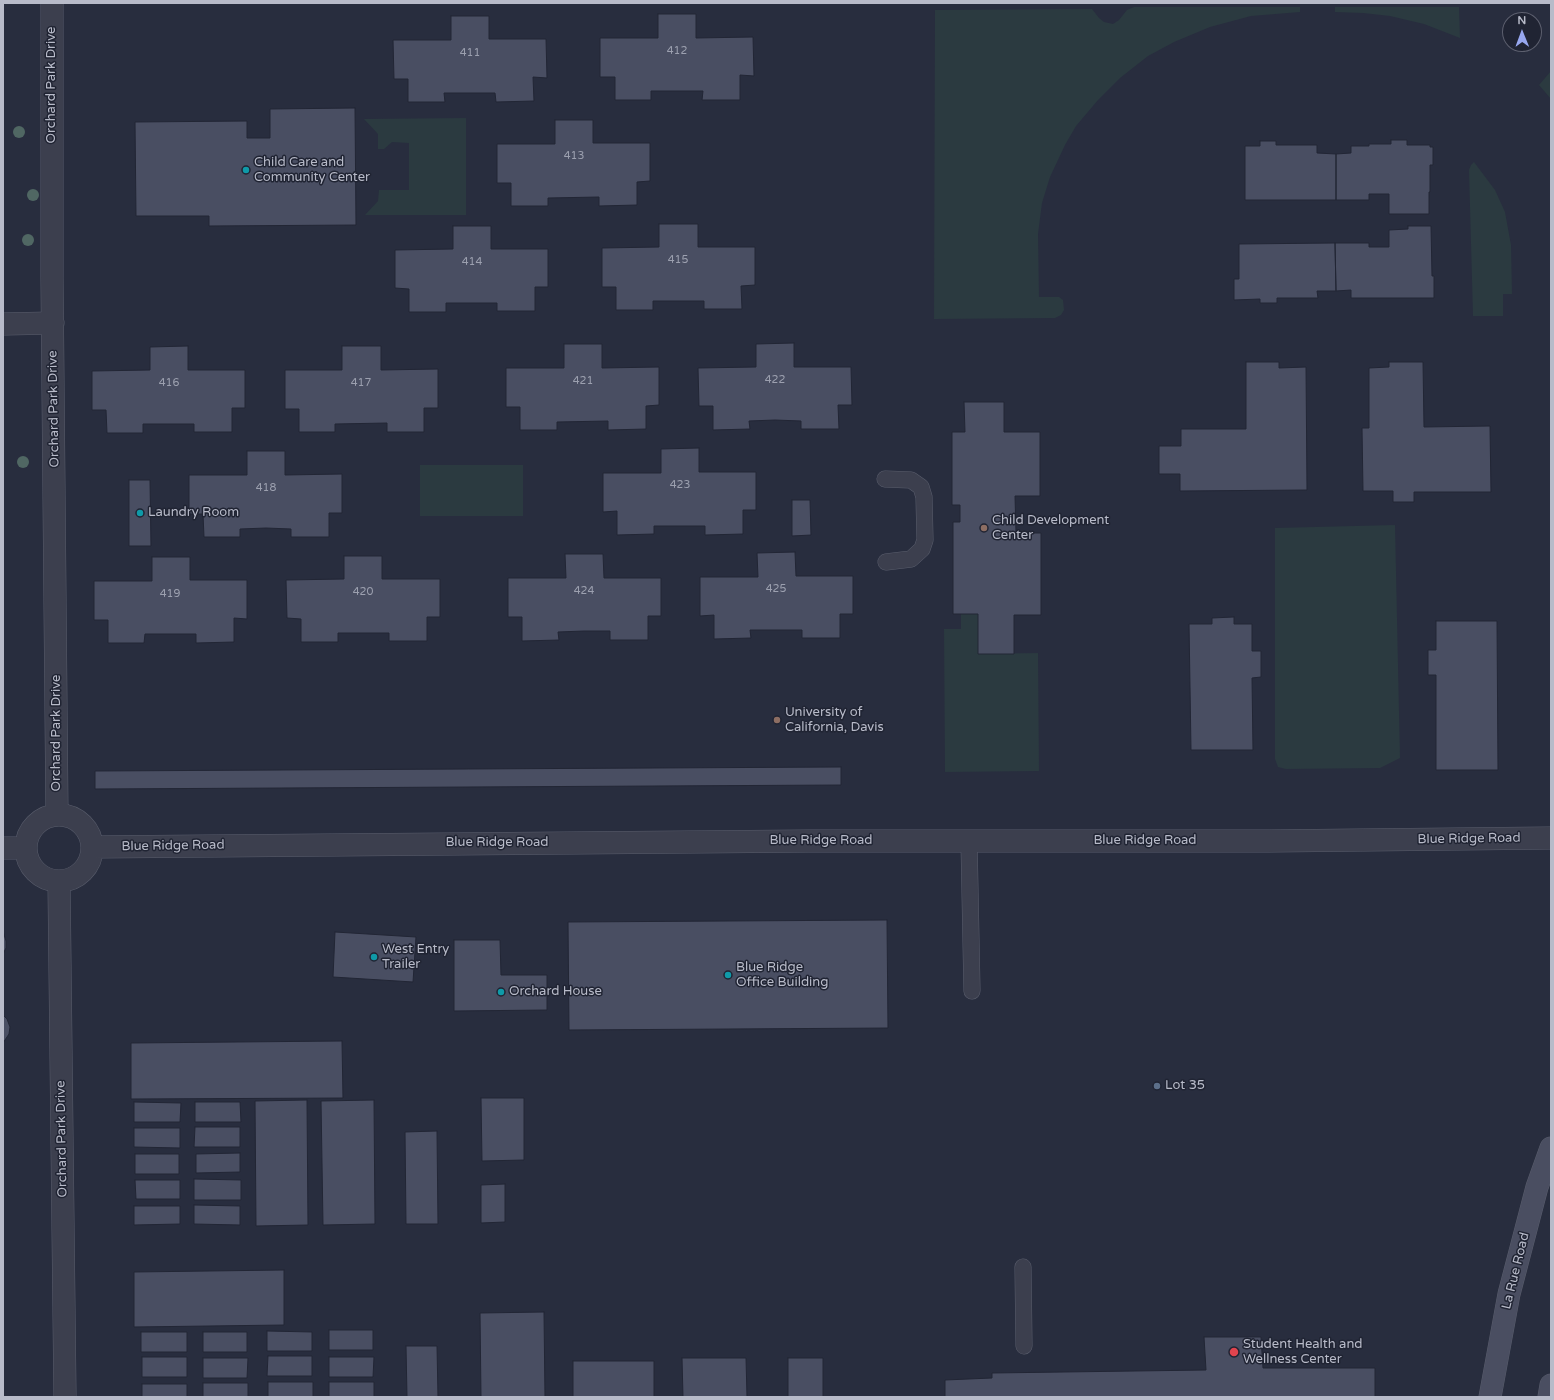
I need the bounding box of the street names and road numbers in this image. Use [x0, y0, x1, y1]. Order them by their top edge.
street label: Orchard Park Drive [44, 27, 60, 143]
street label: Orchard Park Drive [45, 350, 63, 468]
street label: Orchard Park Drive [49, 675, 65, 791]
street label: Blue Ridge Road [1417, 830, 1521, 848]
street label: Blue Ridge Road [769, 833, 873, 849]
street label: Blue Ridge Road [1093, 833, 1197, 849]
street label: Blue Ridge Road [445, 835, 549, 851]
street label: Blue Ridge Road [121, 837, 225, 855]
street label: Orchard Park Drive [53, 1080, 71, 1198]
street label: La Rue Road [1499, 1231, 1533, 1311]

